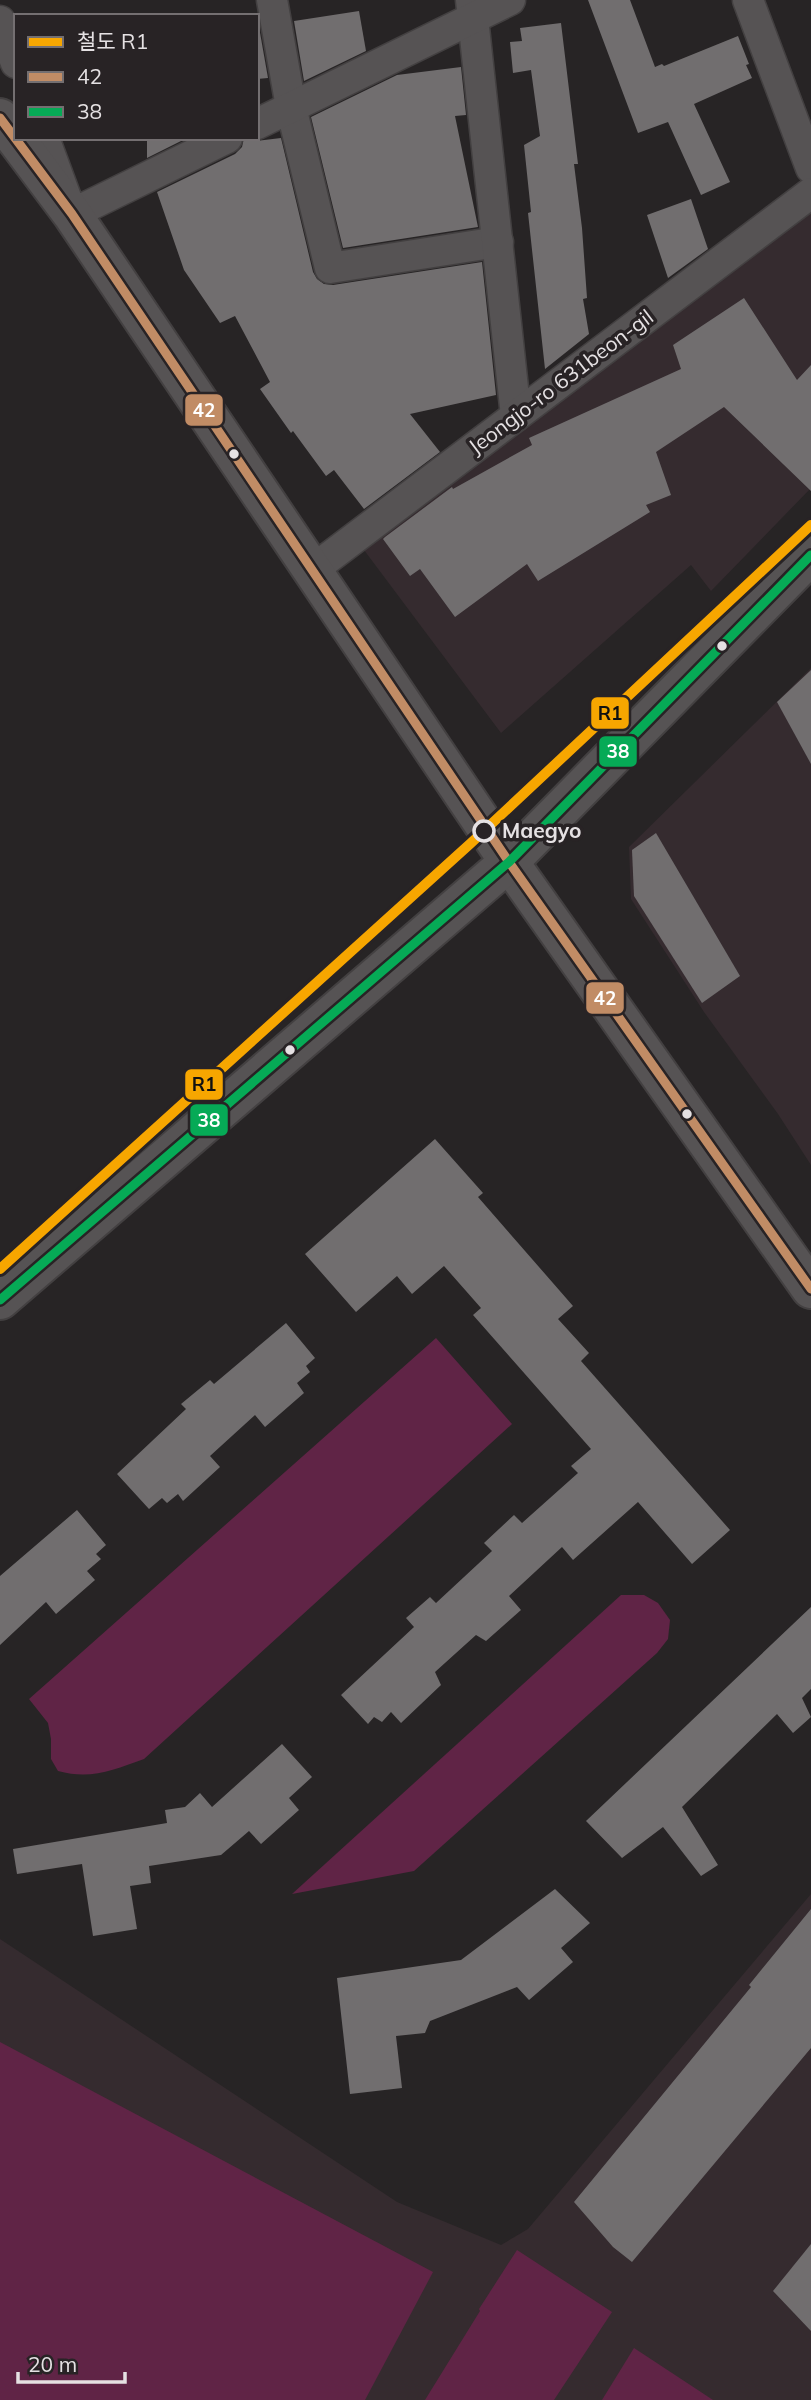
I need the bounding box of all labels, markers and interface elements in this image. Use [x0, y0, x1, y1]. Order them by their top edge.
legend [14, 14, 259, 140]
text: 철도 R1 [77, 28, 148, 54]
text: 42 [77, 63, 102, 89]
text: 38 [77, 98, 102, 124]
street label: Jeongjo-ro 631beon-gil [463, 303, 658, 459]
line badge: 42 [184, 393, 224, 427]
text: 42 [193, 398, 215, 422]
unlabelled marker [227, 447, 241, 461]
unlabelled marker [715, 639, 729, 653]
line badge: R1 [590, 696, 630, 730]
text: R1 [598, 701, 622, 725]
line badge: 38 [598, 735, 638, 768]
text: 38 [607, 739, 629, 763]
place label: Maegyo [502, 817, 582, 843]
marker: Maegyo [473, 820, 495, 842]
line badge: 42 [585, 981, 625, 1015]
text: 42 [594, 986, 616, 1010]
unlabelled marker [283, 1043, 297, 1057]
line badge: R1 [184, 1068, 224, 1101]
text: R1 [192, 1072, 216, 1096]
line badge: 38 [189, 1103, 229, 1137]
unlabelled marker [680, 1107, 694, 1121]
text: 38 [198, 1108, 220, 1132]
scale bar [18, 2340, 124, 2384]
text: 20 m [28, 2351, 77, 2377]

